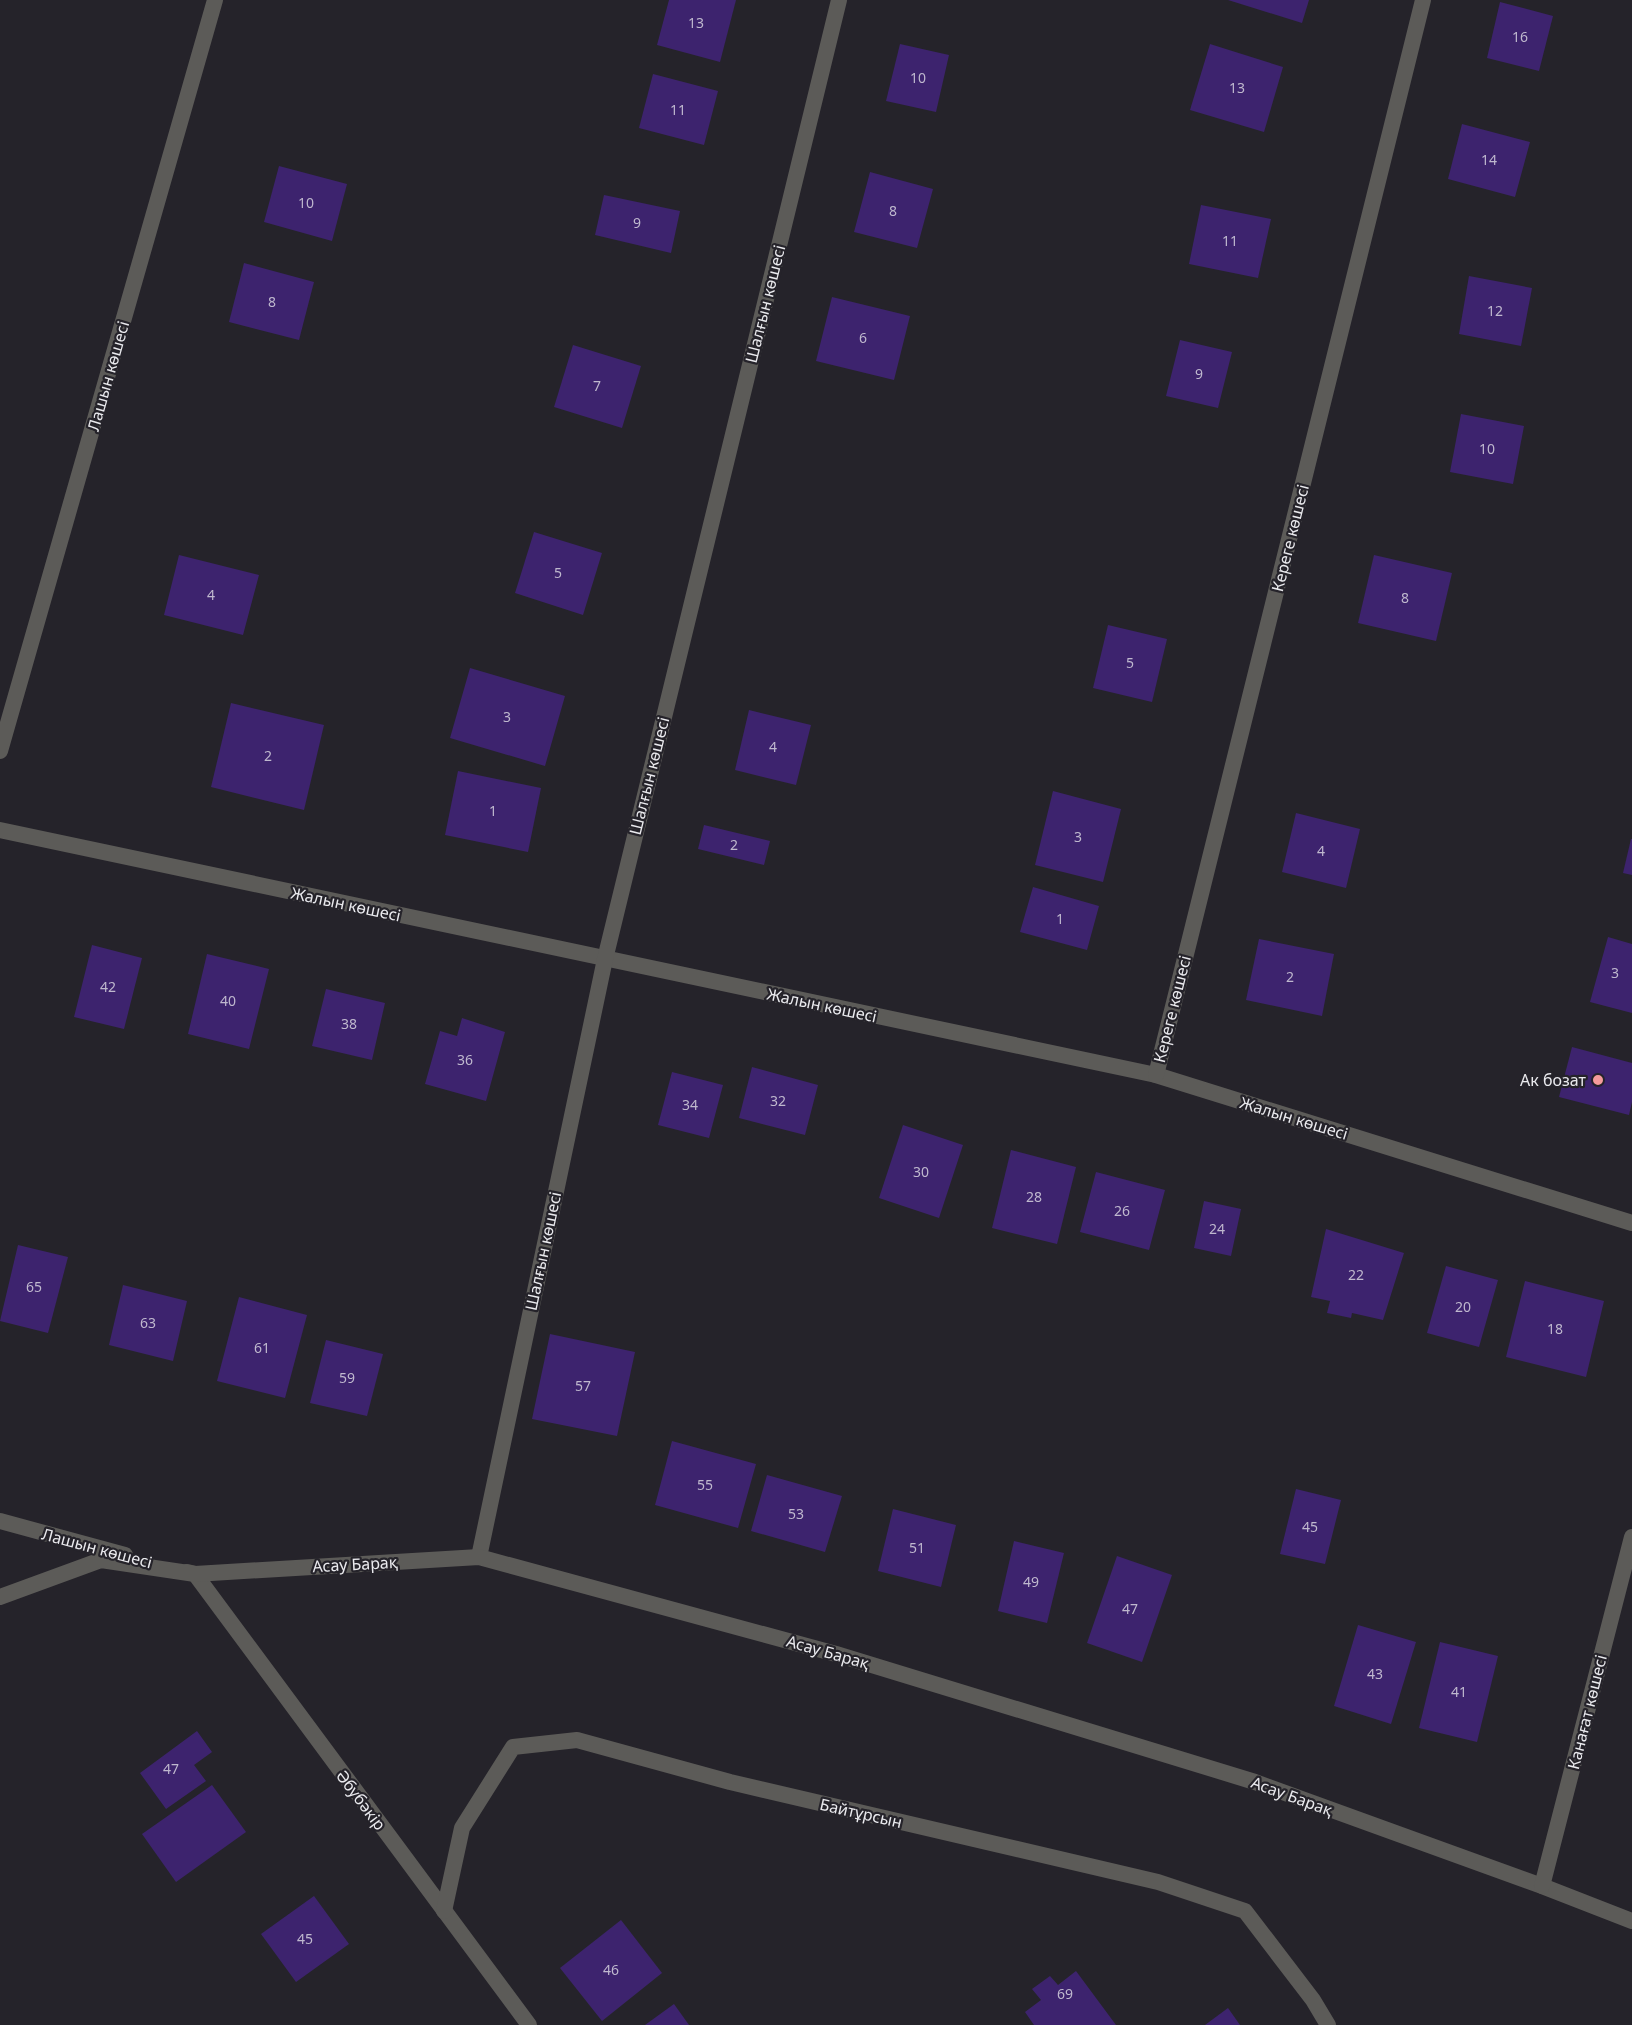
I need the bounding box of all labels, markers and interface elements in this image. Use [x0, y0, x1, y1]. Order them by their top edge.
house number: 13 [688, 13, 704, 32]
house number: 16 [1512, 27, 1528, 46]
house number: 10 [910, 68, 926, 87]
house number: 13 [1229, 78, 1245, 97]
house number: 11 [670, 100, 686, 119]
house number: 14 [1481, 150, 1497, 169]
house number: 10 [298, 193, 314, 212]
house number: 8 [889, 201, 897, 220]
house number: 9 [633, 213, 641, 232]
house number: 11 [1222, 231, 1238, 250]
street label: Шалғын көшесі [740, 243, 790, 365]
house number: 8 [268, 292, 276, 311]
house number: 12 [1487, 301, 1503, 320]
street label: Лашын көшесі [82, 318, 134, 434]
house number: 6 [859, 328, 867, 347]
house number: 9 [1195, 364, 1203, 383]
house number: 7 [593, 376, 601, 395]
house number: 10 [1479, 439, 1495, 458]
street label: Кереге көшесі [1266, 482, 1314, 594]
house number: 5 [554, 563, 562, 582]
house number: 4 [207, 585, 215, 604]
house number: 8 [1401, 588, 1409, 607]
house number: 5 [1126, 653, 1134, 672]
house number: 3 [503, 707, 511, 726]
street label: Шалғын көшесі [624, 715, 674, 837]
house number: 4 [769, 737, 777, 756]
house number: 2 [264, 746, 272, 765]
house number: 1 [489, 801, 497, 820]
house number: 3 [1074, 827, 1082, 846]
house number: 2 [730, 835, 738, 854]
house number: 4 [1317, 841, 1325, 860]
street label: Жалын көшесі [289, 882, 403, 926]
house number: 1 [1056, 909, 1064, 928]
street label: Кереге көшесі [1148, 953, 1196, 1065]
house number: 3 [1611, 963, 1619, 982]
house number: 2 [1286, 967, 1294, 986]
house number: 42 [100, 977, 116, 996]
street label: Жалын көшесі [765, 983, 879, 1027]
house number: 40 [220, 991, 236, 1010]
house number: 38 [341, 1014, 357, 1033]
house number: 36 [457, 1050, 473, 1069]
place label: Ак бозат [1520, 1069, 1587, 1091]
marker: Ак бозат [1591, 1073, 1605, 1087]
house number: 32 [770, 1091, 786, 1110]
street label: Жалын көшесі [1237, 1091, 1351, 1145]
house number: 34 [682, 1095, 698, 1114]
house number: 30 [913, 1162, 929, 1181]
house number: 28 [1026, 1187, 1042, 1206]
street label: Шалғын көшесі [520, 1190, 566, 1312]
house number: 26 [1114, 1201, 1130, 1220]
house number: 24 [1209, 1219, 1225, 1238]
house number: 22 [1348, 1265, 1364, 1284]
house number: 65 [26, 1277, 42, 1296]
house number: 20 [1455, 1297, 1471, 1316]
house number: 63 [140, 1313, 156, 1332]
house number: 18 [1547, 1319, 1563, 1338]
house number: 61 [254, 1338, 270, 1357]
house number: 59 [339, 1368, 355, 1387]
house number: 57 [575, 1376, 591, 1395]
house number: 55 [697, 1475, 713, 1494]
house number: 53 [788, 1504, 804, 1523]
house number: 45 [1302, 1517, 1318, 1536]
street label: Лашын көшесі [39, 1523, 155, 1573]
house number: 51 [909, 1538, 925, 1557]
street label: Асау Барақ [312, 1551, 398, 1577]
house number: 49 [1023, 1572, 1039, 1591]
house number: 47 [1122, 1599, 1138, 1618]
street label: Асау Барақ [784, 1630, 872, 1674]
street label: Канағат көшесі [1562, 1652, 1612, 1772]
house number: 43 [1367, 1664, 1383, 1683]
house number: 41 [1451, 1682, 1467, 1701]
house number: 47 [163, 1759, 179, 1778]
street label: Әбубәкір [331, 1765, 391, 1835]
street label: Асау Барақ [1248, 1771, 1336, 1821]
street label: Байтұрсын [818, 1793, 904, 1833]
house number: 45 [297, 1929, 313, 1948]
house number: 46 [603, 1960, 619, 1979]
house number: 69 [1057, 1984, 1073, 2003]

